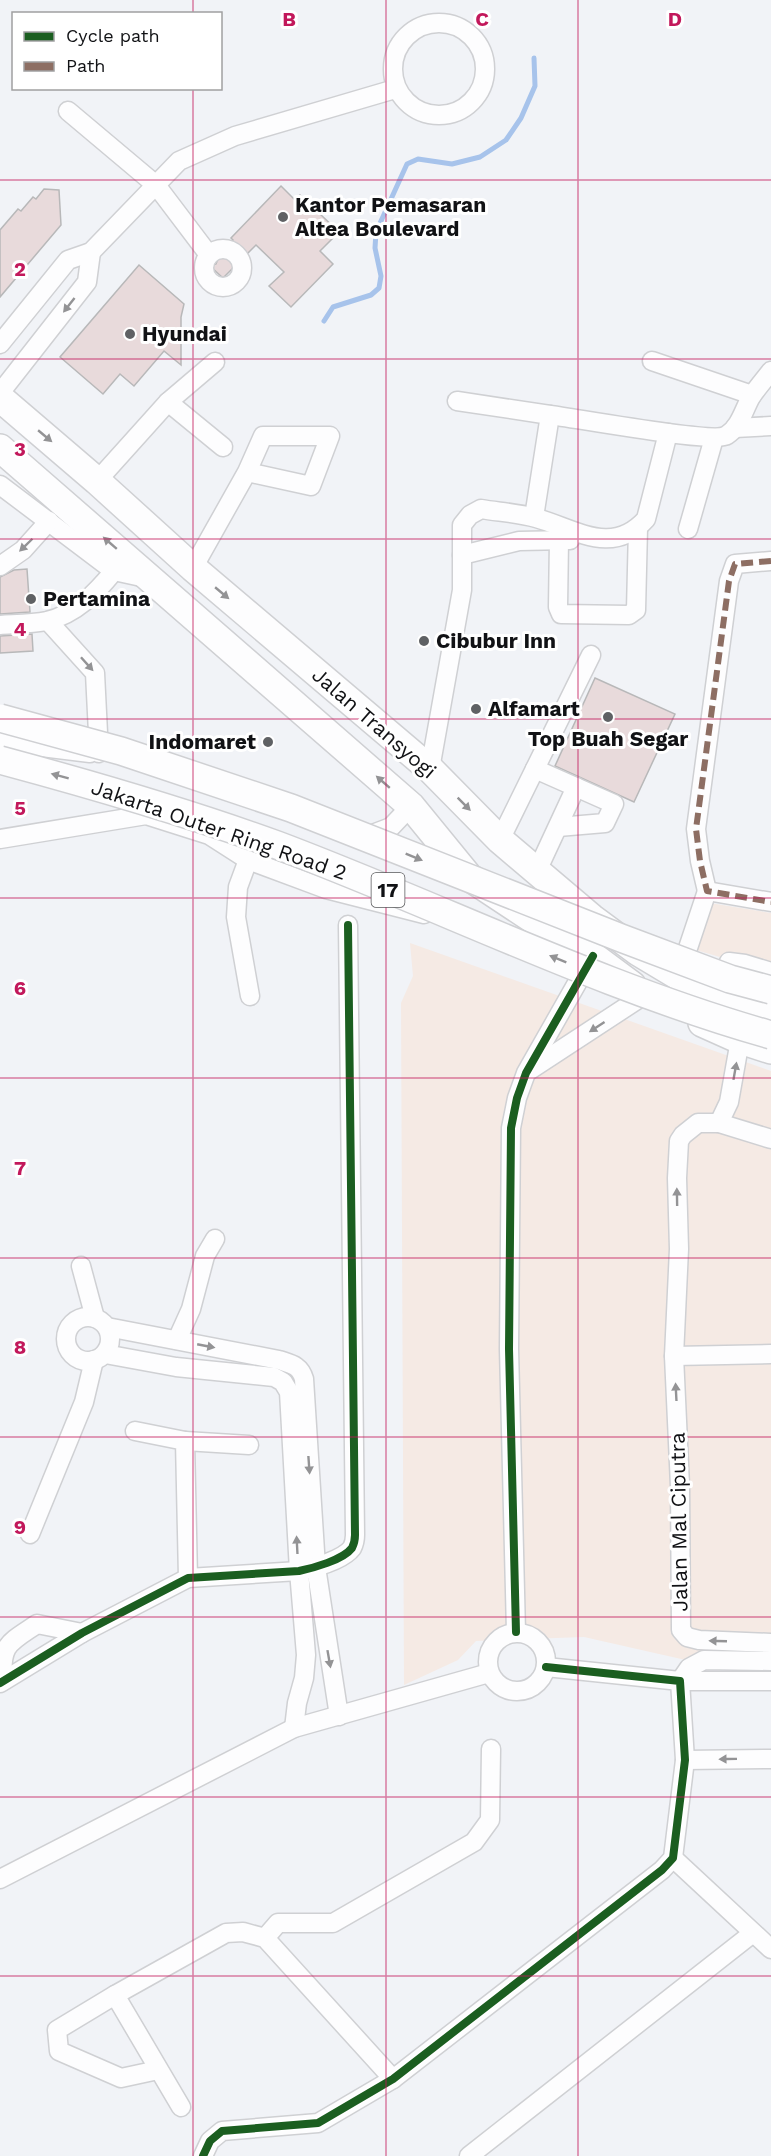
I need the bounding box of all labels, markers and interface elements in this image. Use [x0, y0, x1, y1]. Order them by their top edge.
text: B [282, 7, 296, 31]
text: C [475, 7, 489, 31]
text: D [668, 7, 682, 31]
legend [12, 12, 222, 90]
text: Cycle path [66, 25, 160, 46]
text: Path [66, 55, 106, 76]
place label: Kantor Pemasaran Altea Boulevard [295, 192, 486, 241]
marker: Kantor Pemasaran Altea Boulevard [276, 210, 290, 224]
text: 2 [14, 257, 26, 281]
one-way arrow [63, 296, 75, 312]
place label: Hyundai [142, 321, 227, 346]
marker: Hyundai [123, 327, 137, 341]
one-way arrow [37, 429, 52, 442]
text: 3 [14, 437, 26, 461]
one-way arrow [102, 536, 117, 550]
one-way arrow [20, 538, 34, 552]
place label: Pertamina [43, 586, 151, 611]
one-way arrow [214, 586, 229, 599]
marker: Pertamina [24, 592, 38, 606]
text: 4 [14, 617, 27, 641]
place label: Cibubur Inn [436, 628, 556, 653]
marker: Cibubur Inn [417, 634, 431, 648]
one-way arrow [80, 656, 94, 671]
street label: Jalan Transyogi [307, 662, 442, 783]
place label: Alfamart [488, 696, 580, 721]
marker: Alfamart [469, 702, 483, 716]
marker: Top Buah Segar [601, 710, 615, 724]
place label: Top Buah Segar [528, 726, 688, 751]
place label: Indomaret [149, 729, 256, 754]
marker: Indomaret [261, 735, 275, 749]
one-way arrow [51, 771, 69, 780]
street label: Jakarta Outer Ring Road 2 [88, 774, 350, 885]
one-way arrow [376, 776, 391, 789]
text: 5 [14, 796, 26, 820]
one-way arrow [457, 797, 471, 812]
one-way arrow [405, 852, 423, 862]
road number: 17 [372, 873, 404, 907]
one-way arrow [548, 954, 566, 964]
text: 6 [14, 976, 26, 1000]
one-way arrow [590, 1021, 606, 1033]
one-way arrow [731, 1061, 740, 1080]
text: 7 [14, 1156, 26, 1180]
one-way arrow [673, 1188, 682, 1207]
text: 8 [14, 1335, 26, 1359]
one-way arrow [196, 1342, 215, 1351]
one-way arrow [671, 1382, 680, 1401]
street label: Jalan Mal Ciputra [664, 1432, 693, 1612]
one-way arrow [305, 1456, 314, 1475]
text: 9 [14, 1515, 26, 1539]
one-way arrow [293, 1536, 302, 1555]
one-way arrow [709, 1636, 728, 1645]
one-way arrow [325, 1650, 334, 1669]
one-way arrow [718, 1755, 737, 1764]

